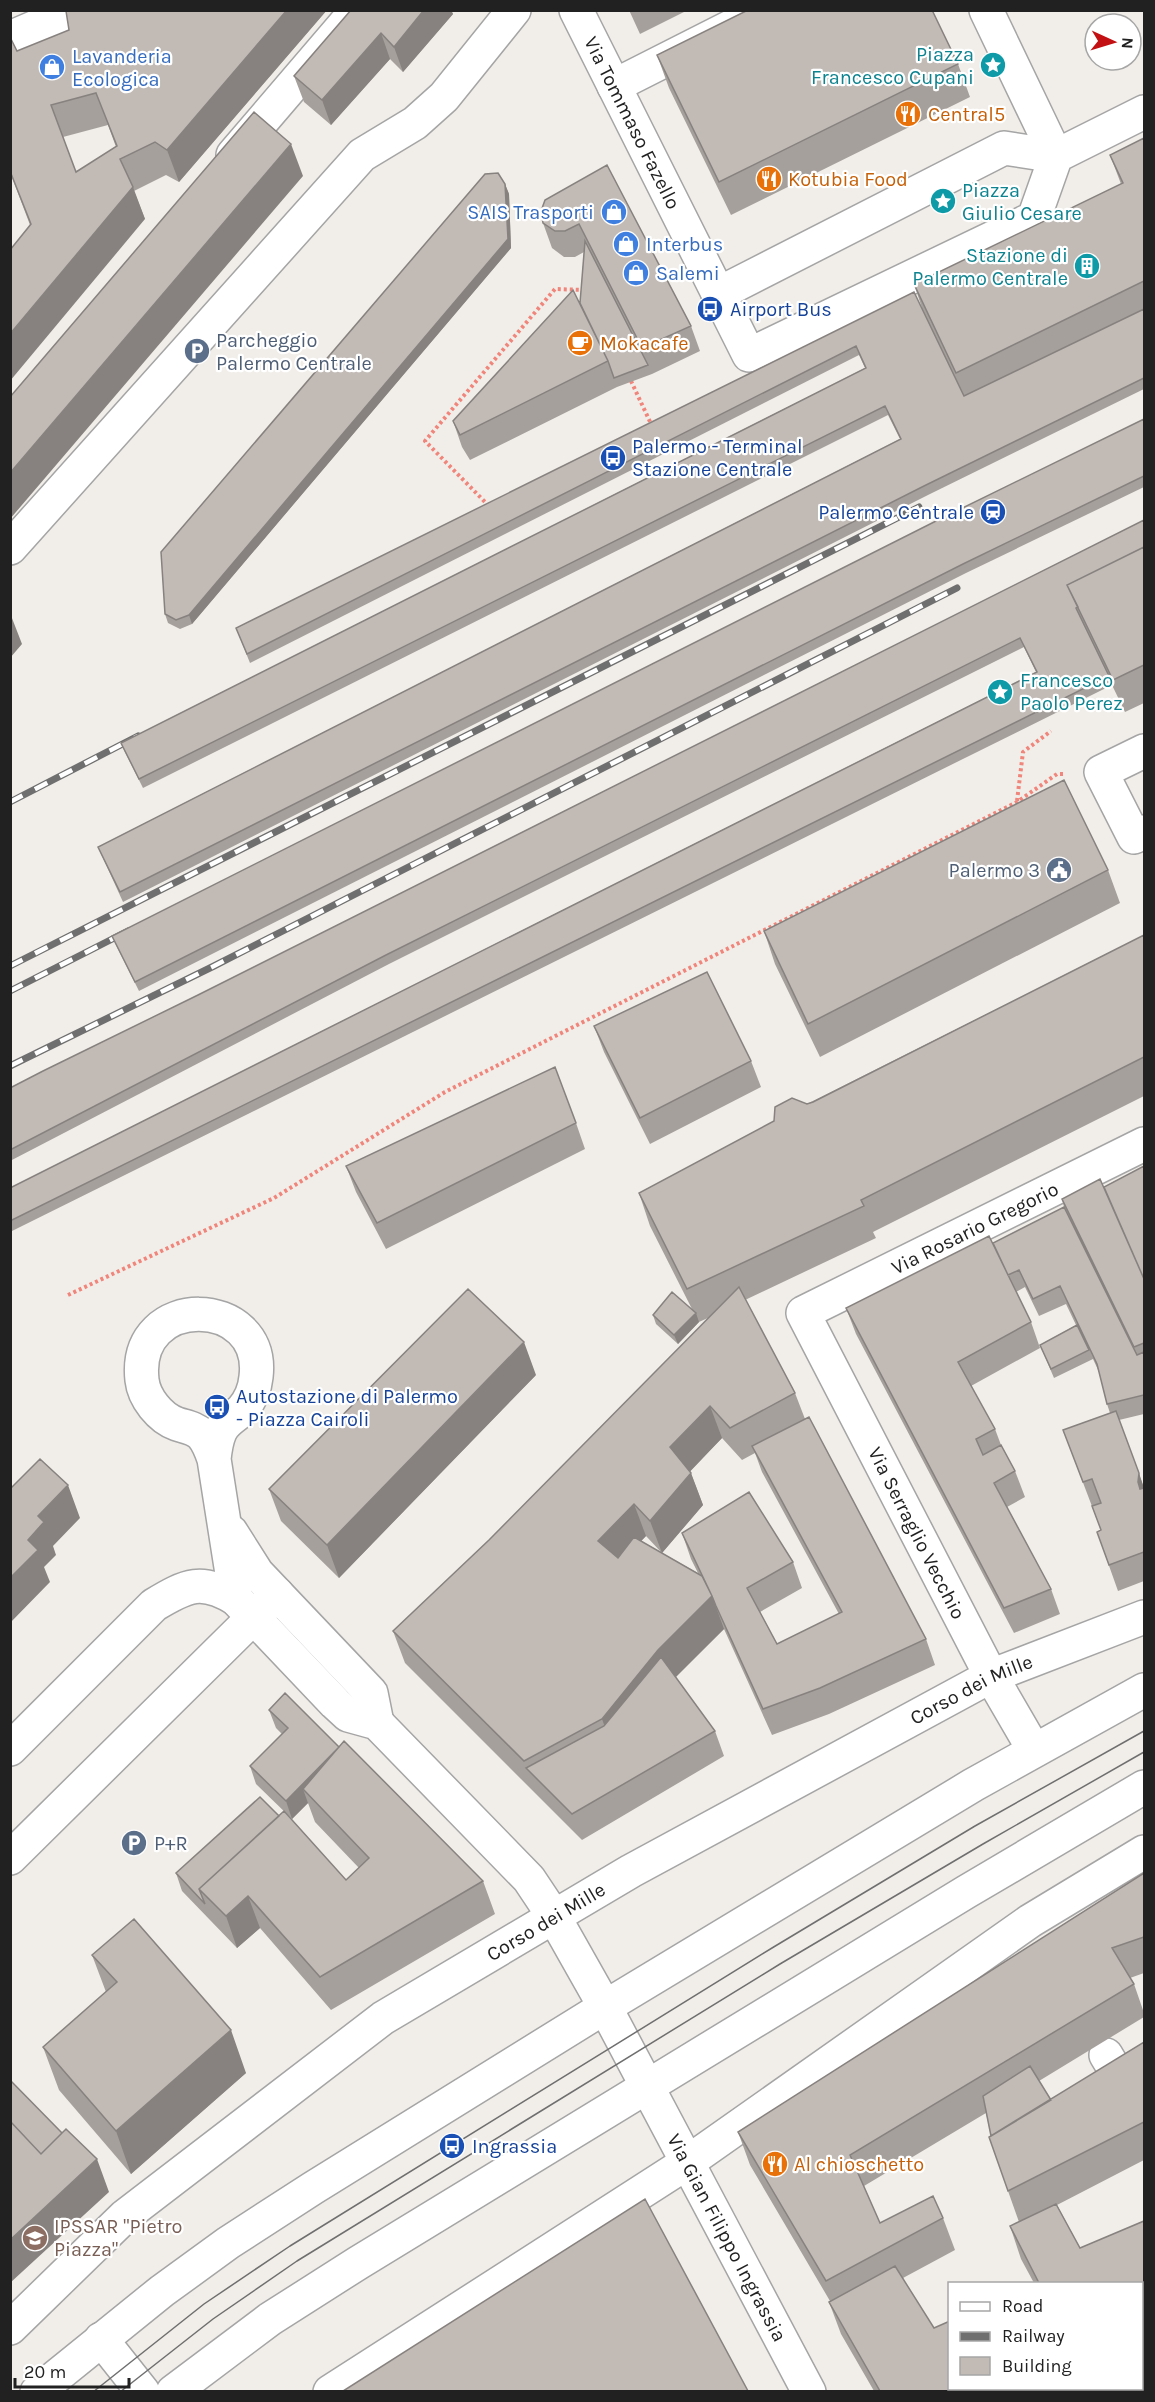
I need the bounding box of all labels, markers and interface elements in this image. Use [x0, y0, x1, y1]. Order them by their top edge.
north arrow [1083, 12, 1143, 72]
street label: Via Tommaso Fazello [579, 33, 685, 213]
text: N [1118, 37, 1137, 49]
place label: Piazza Francesco Cupani [811, 43, 974, 89]
place label: Lavanderia Ecologica [72, 45, 172, 91]
place icon: Piazza Francesco Cupani [978, 50, 1008, 80]
shop icon: Lavanderia Ecologica [37, 52, 67, 82]
restaurant icon: Central5 [893, 99, 923, 129]
place label: Central5 [928, 103, 1005, 126]
restaurant icon: Kotubia Food [754, 164, 784, 194]
place label: Kotubia Food [788, 168, 908, 191]
place label: Piazza Giulio Cesare [962, 179, 1082, 225]
place icon: Piazza Giulio Cesare [928, 186, 958, 216]
shop icon: SAIS Trasporti [599, 197, 629, 227]
place label: SAIS Trasporti [467, 201, 594, 224]
shop icon: Interbus [611, 229, 641, 259]
place label: Interbus [646, 233, 723, 256]
place label: Stazione di Palermo Centrale [912, 244, 1068, 290]
building icon: Stazione di Palermo Centrale [1072, 251, 1102, 281]
shop icon: Salemi [621, 258, 651, 288]
place label: Salemi [656, 262, 720, 285]
bus stop icon: Airport Bus [695, 294, 725, 324]
place label: Airport Bus [730, 298, 832, 321]
cafe icon: Mokacafe [565, 328, 595, 358]
place label: Parcheggio Palermo Centrale [216, 329, 372, 375]
place label: Mokacafe [600, 332, 689, 355]
parking icon: Parcheggio Palermo Centrale [182, 336, 212, 366]
place label: Palermo - Terminal Stazione Centrale [632, 435, 803, 481]
bus stop icon: Palermo - Terminal Stazione Centrale [598, 443, 628, 473]
station icon: Palermo Centrale [978, 497, 1008, 527]
place label: Palermo Centrale [818, 501, 974, 524]
place label: Francesco Paolo Perez [1020, 669, 1123, 715]
place icon: Francesco Paolo Perez [985, 677, 1015, 707]
public building icon: Palermo 3 [1044, 855, 1074, 885]
place label: Palermo 3 [949, 859, 1040, 882]
street label: Via Rosario Gregorio [888, 1177, 1062, 1279]
place label: Autostazione di Palermo - Piazza Cairoli [236, 1385, 458, 1431]
bus stop icon: Autostazione di Palermo - Piazza Cairoli [202, 1392, 232, 1422]
street label: Via Serraglio Vecchio [863, 1443, 970, 1623]
street label: Corso dei Mille [906, 1650, 1036, 1730]
parking icon: P+R [119, 1828, 149, 1858]
place label: P+R [154, 1832, 188, 1855]
street label: Corso dei Mille [483, 1878, 610, 1966]
street label: Via Gian Filippo Ingrassia [662, 2130, 791, 2346]
bus stop icon: Ingrassia [437, 2131, 467, 2161]
place label: Ingrassia [472, 2135, 557, 2158]
restaurant icon: Al chioschetto [760, 2149, 790, 2179]
place label: Al chioschetto [794, 2153, 924, 2176]
place label: IPSSAR "Pietro Piazza" [54, 2215, 182, 2261]
school or university icon: IPSSAR "Pietro Piazza" [20, 2223, 50, 2253]
legend [948, 2282, 1143, 2390]
text: Road [1002, 2295, 1043, 2317]
text: Railway [1002, 2325, 1065, 2347]
scale bar [15, 2351, 129, 2389]
text: Building [1002, 2355, 1072, 2377]
text: 20 m [24, 2361, 66, 2383]

